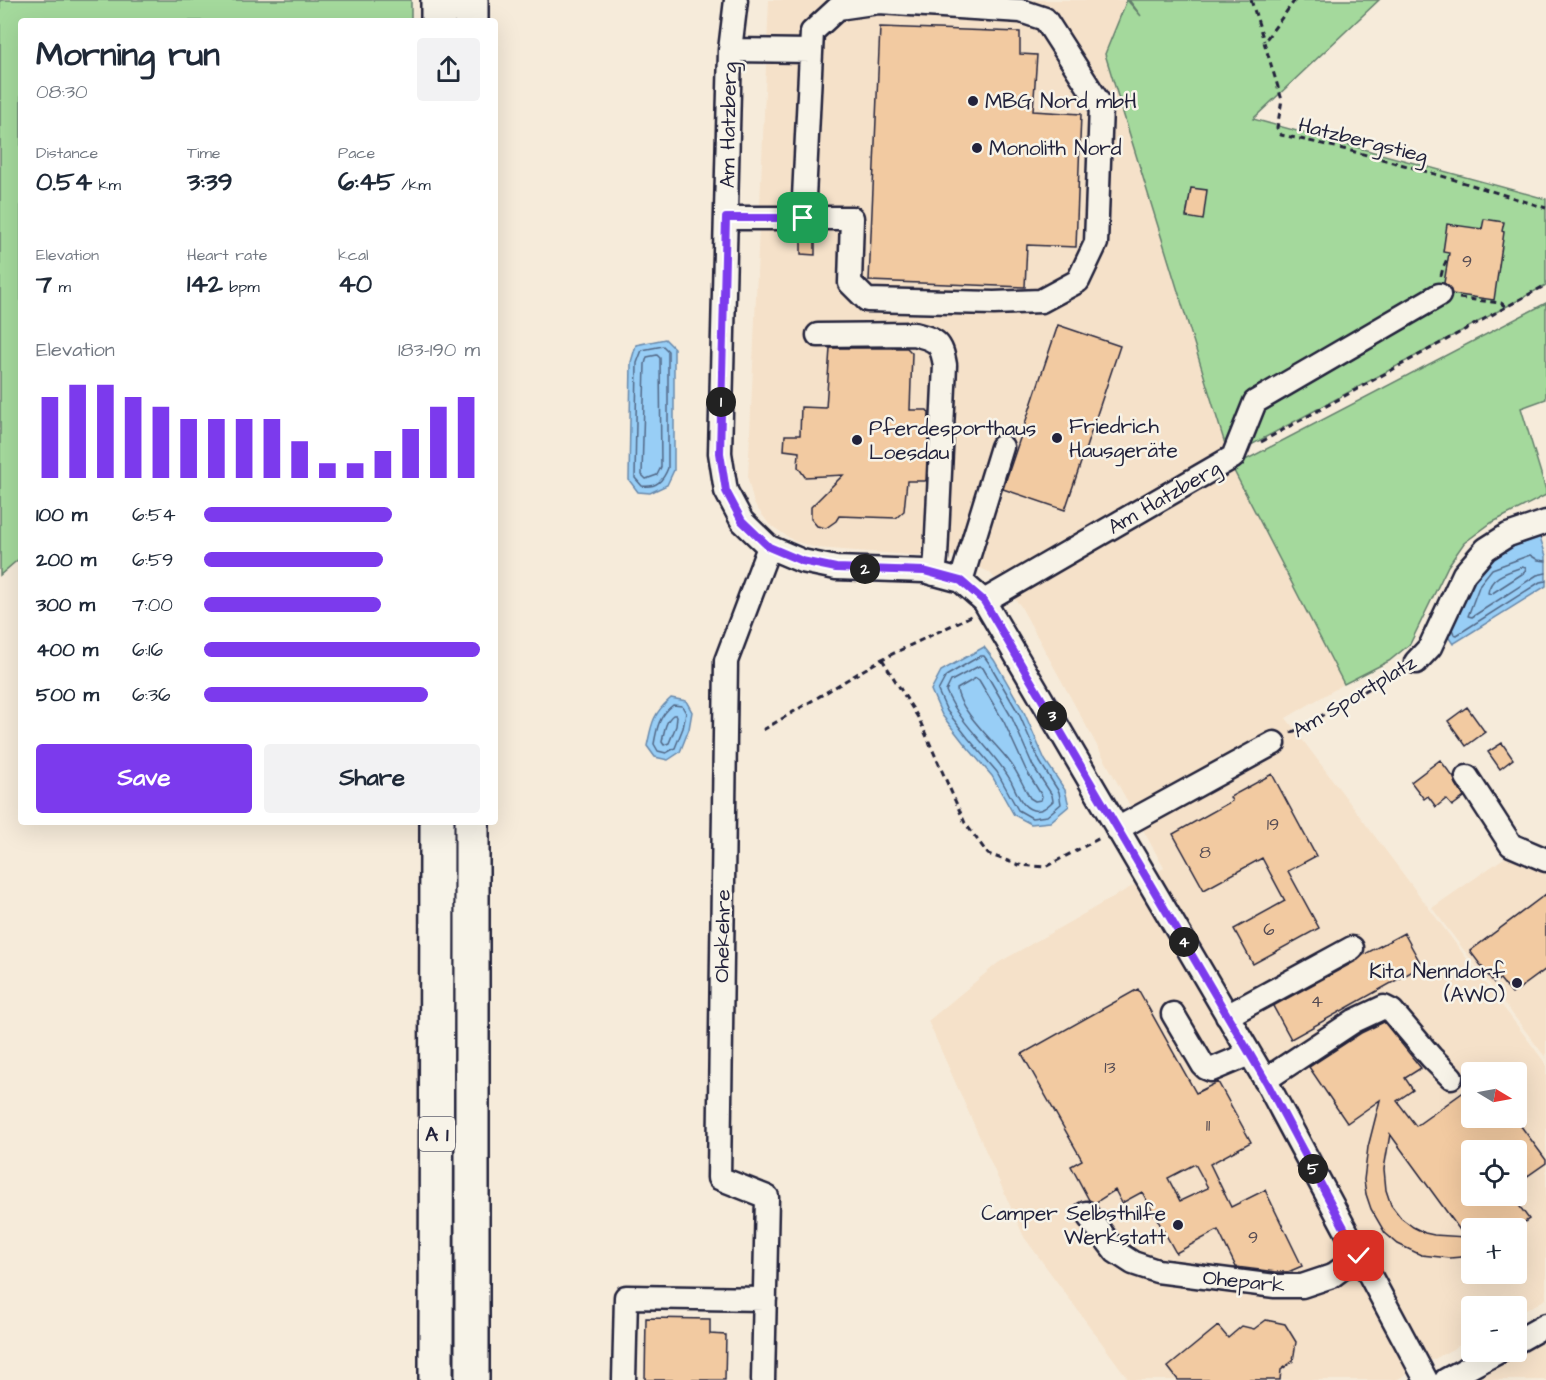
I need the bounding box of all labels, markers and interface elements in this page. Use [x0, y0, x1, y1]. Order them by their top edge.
text: Morning run [36, 32, 220, 78]
button: share [417, 38, 480, 101]
street label: Am Hatzberg [713, 62, 746, 188]
text: 08:30 [36, 78, 88, 106]
place label: MBG Nord mbH [985, 87, 1137, 116]
marker: MBG Nord mbH [966, 94, 980, 108]
street label: Hatzbergstieg [1295, 110, 1431, 173]
place label: Monolith Nord [989, 134, 1122, 163]
marker: Monolith Nord [970, 141, 984, 155]
text: Distance [36, 142, 98, 164]
text: Time [187, 142, 221, 164]
text: Pace [338, 142, 375, 164]
text: 0.54 [36, 164, 92, 200]
text: 3:39 [187, 164, 233, 200]
text: 6:45 [338, 164, 395, 200]
text: km [92, 174, 121, 196]
text: /km [395, 174, 431, 196]
pin [777, 192, 828, 243]
icon: arrive [786, 201, 819, 234]
text: Elevation [36, 244, 99, 266]
text: Heart rate [187, 244, 267, 266]
text: kcal [338, 244, 369, 266]
house number: 9 [1462, 249, 1472, 274]
text: 7 [36, 266, 52, 302]
text: 142 [187, 266, 223, 302]
text: 40 [338, 266, 372, 302]
text: m [52, 276, 71, 298]
text: bpm [223, 276, 260, 298]
text: Elevation [36, 336, 115, 364]
text: 183–190 m [398, 336, 480, 364]
pin: 1 [706, 387, 736, 417]
text: 1 [720, 391, 722, 413]
place label: Friedrich Hausgeräte [1069, 412, 1178, 467]
place label: Pferdesporthaus Loesdau [869, 414, 1036, 467]
marker: Friedrich Hausgeräte [1050, 431, 1064, 445]
marker: Pferdesporthaus Loesdau [850, 433, 864, 447]
street label: Am Hatzberg [1102, 453, 1227, 543]
text: 100 m [36, 501, 87, 529]
text: 6:54 [132, 501, 176, 529]
text: 200 m [36, 546, 96, 574]
text: 6:59 [132, 546, 173, 574]
pin: 2 [850, 554, 880, 584]
text: 2 [860, 558, 870, 580]
text: 300 m [36, 591, 95, 619]
text: 7:00 [132, 591, 173, 619]
text: 400 m [36, 636, 98, 664]
text: 6:16 [132, 636, 163, 664]
street label: Am Sportplatz [1287, 648, 1423, 746]
text: 500 m [36, 681, 99, 709]
text: 6:36 [132, 681, 171, 709]
pin: 3 [1037, 701, 1067, 731]
text: 3 [1048, 705, 1056, 727]
button: Save [36, 744, 252, 813]
button: Share [264, 744, 480, 813]
house number: 19 [1267, 812, 1279, 837]
house number: 8 [1199, 840, 1211, 865]
street label: Ohekehre [707, 889, 738, 983]
house number: 6 [1263, 917, 1275, 942]
pin: 4 [1169, 927, 1199, 957]
text: 4 [1179, 931, 1189, 953]
place label: Kita Nenndorf (AWO) [1369, 957, 1506, 1010]
marker: Kita Nenndorf (AWO) [1510, 976, 1524, 990]
house number: 4 [1311, 989, 1323, 1014]
house number: 13 [1104, 1055, 1116, 1080]
north arrow [1461, 1062, 1527, 1128]
map controls [1461, 1062, 1527, 1362]
house number: 11 [1206, 1113, 1210, 1138]
road number: A 1 [419, 1117, 455, 1151]
button: locate [1461, 1140, 1527, 1206]
pin: 5 [1298, 1154, 1328, 1184]
text: 5 [1307, 1158, 1319, 1180]
place label: Camper Selbsthilfe Werkstatt [981, 1199, 1167, 1252]
marker: Camper Selbsthilfe Werkstatt [1171, 1218, 1185, 1232]
button: + [1461, 1218, 1527, 1284]
house number: 9 [1248, 1225, 1258, 1250]
pin [1333, 1230, 1384, 1281]
icon: check [1342, 1239, 1375, 1272]
street label: Ohepark [1201, 1263, 1287, 1301]
button: − [1461, 1296, 1527, 1362]

